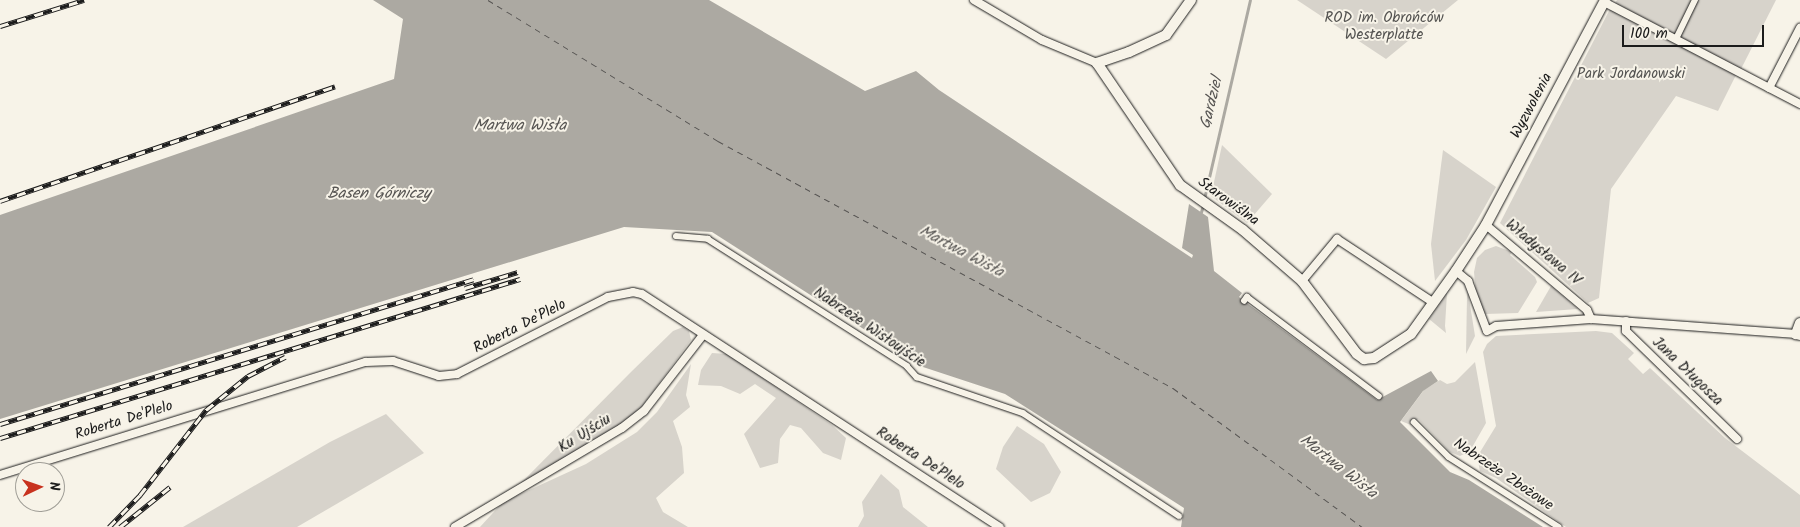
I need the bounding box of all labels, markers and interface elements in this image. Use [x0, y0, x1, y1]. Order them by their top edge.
park label: ROD im. Obrońców Westerplatte [1324, 9, 1444, 44]
scale bar [1625, 15, 1768, 47]
text: 100 m [1630, 22, 1668, 46]
park label: Park Jordanowski [1577, 66, 1685, 84]
street label: Wyzwolenia [1507, 70, 1557, 142]
water label: Gardziel [1196, 75, 1228, 131]
water label: Martwa Wisła [474, 116, 566, 136]
street label: Starowiślna [1194, 174, 1262, 230]
water label: Basen Górniczy [328, 184, 430, 204]
street label: Władysława IV [1501, 216, 1585, 290]
water label: Martwa Wisła [916, 222, 1006, 282]
street label: Nabrzeże Wisłoujście [810, 284, 928, 372]
street label: Roberta De'Plelo [471, 296, 569, 358]
street label: Jana Długosza [1648, 334, 1726, 410]
street label: Roberta De'Plelo [73, 398, 175, 444]
street label: Ku Ujściu [555, 411, 615, 457]
street label: Roberta De'Plelo [872, 424, 968, 494]
water label: Martwa Wisła [1296, 431, 1380, 503]
street label: Nabrzeże Zbożowe [1450, 435, 1556, 515]
north arrow [15, 462, 65, 512]
text: N [43, 481, 65, 491]

